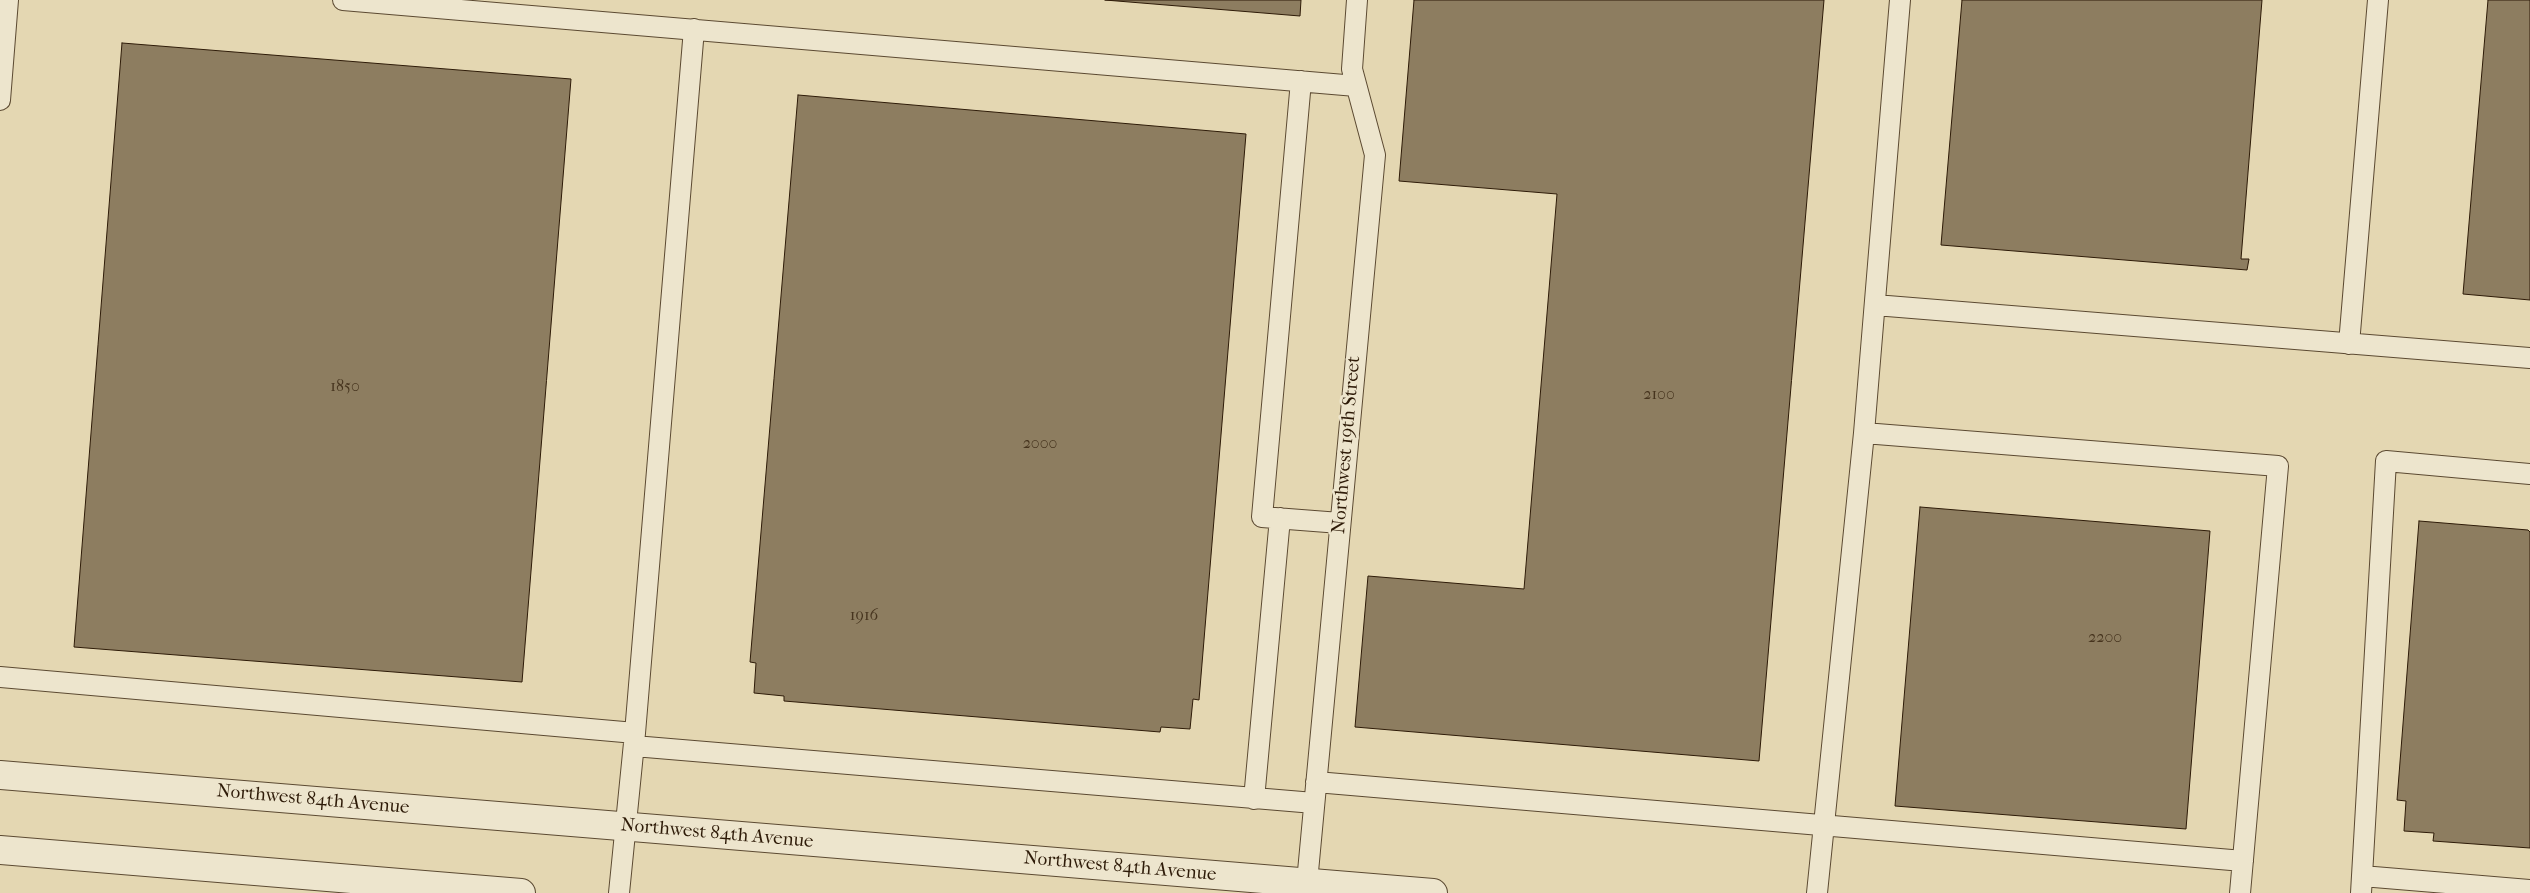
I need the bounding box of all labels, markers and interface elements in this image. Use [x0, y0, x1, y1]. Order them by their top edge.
street label: Northwest 19th Street [1328, 355, 1366, 535]
house number: 1850 [330, 377, 360, 397]
house number: 2100 [1643, 385, 1675, 405]
house number: 2000 [1023, 434, 1057, 454]
house number: 1916 [850, 606, 878, 626]
house number: 2200 [2088, 628, 2122, 648]
street label: Northwest 84th Avenue [216, 780, 410, 820]
street label: Northwest 84th Avenue [620, 814, 814, 854]
street label: Northwest 84th Avenue [1023, 847, 1217, 887]

